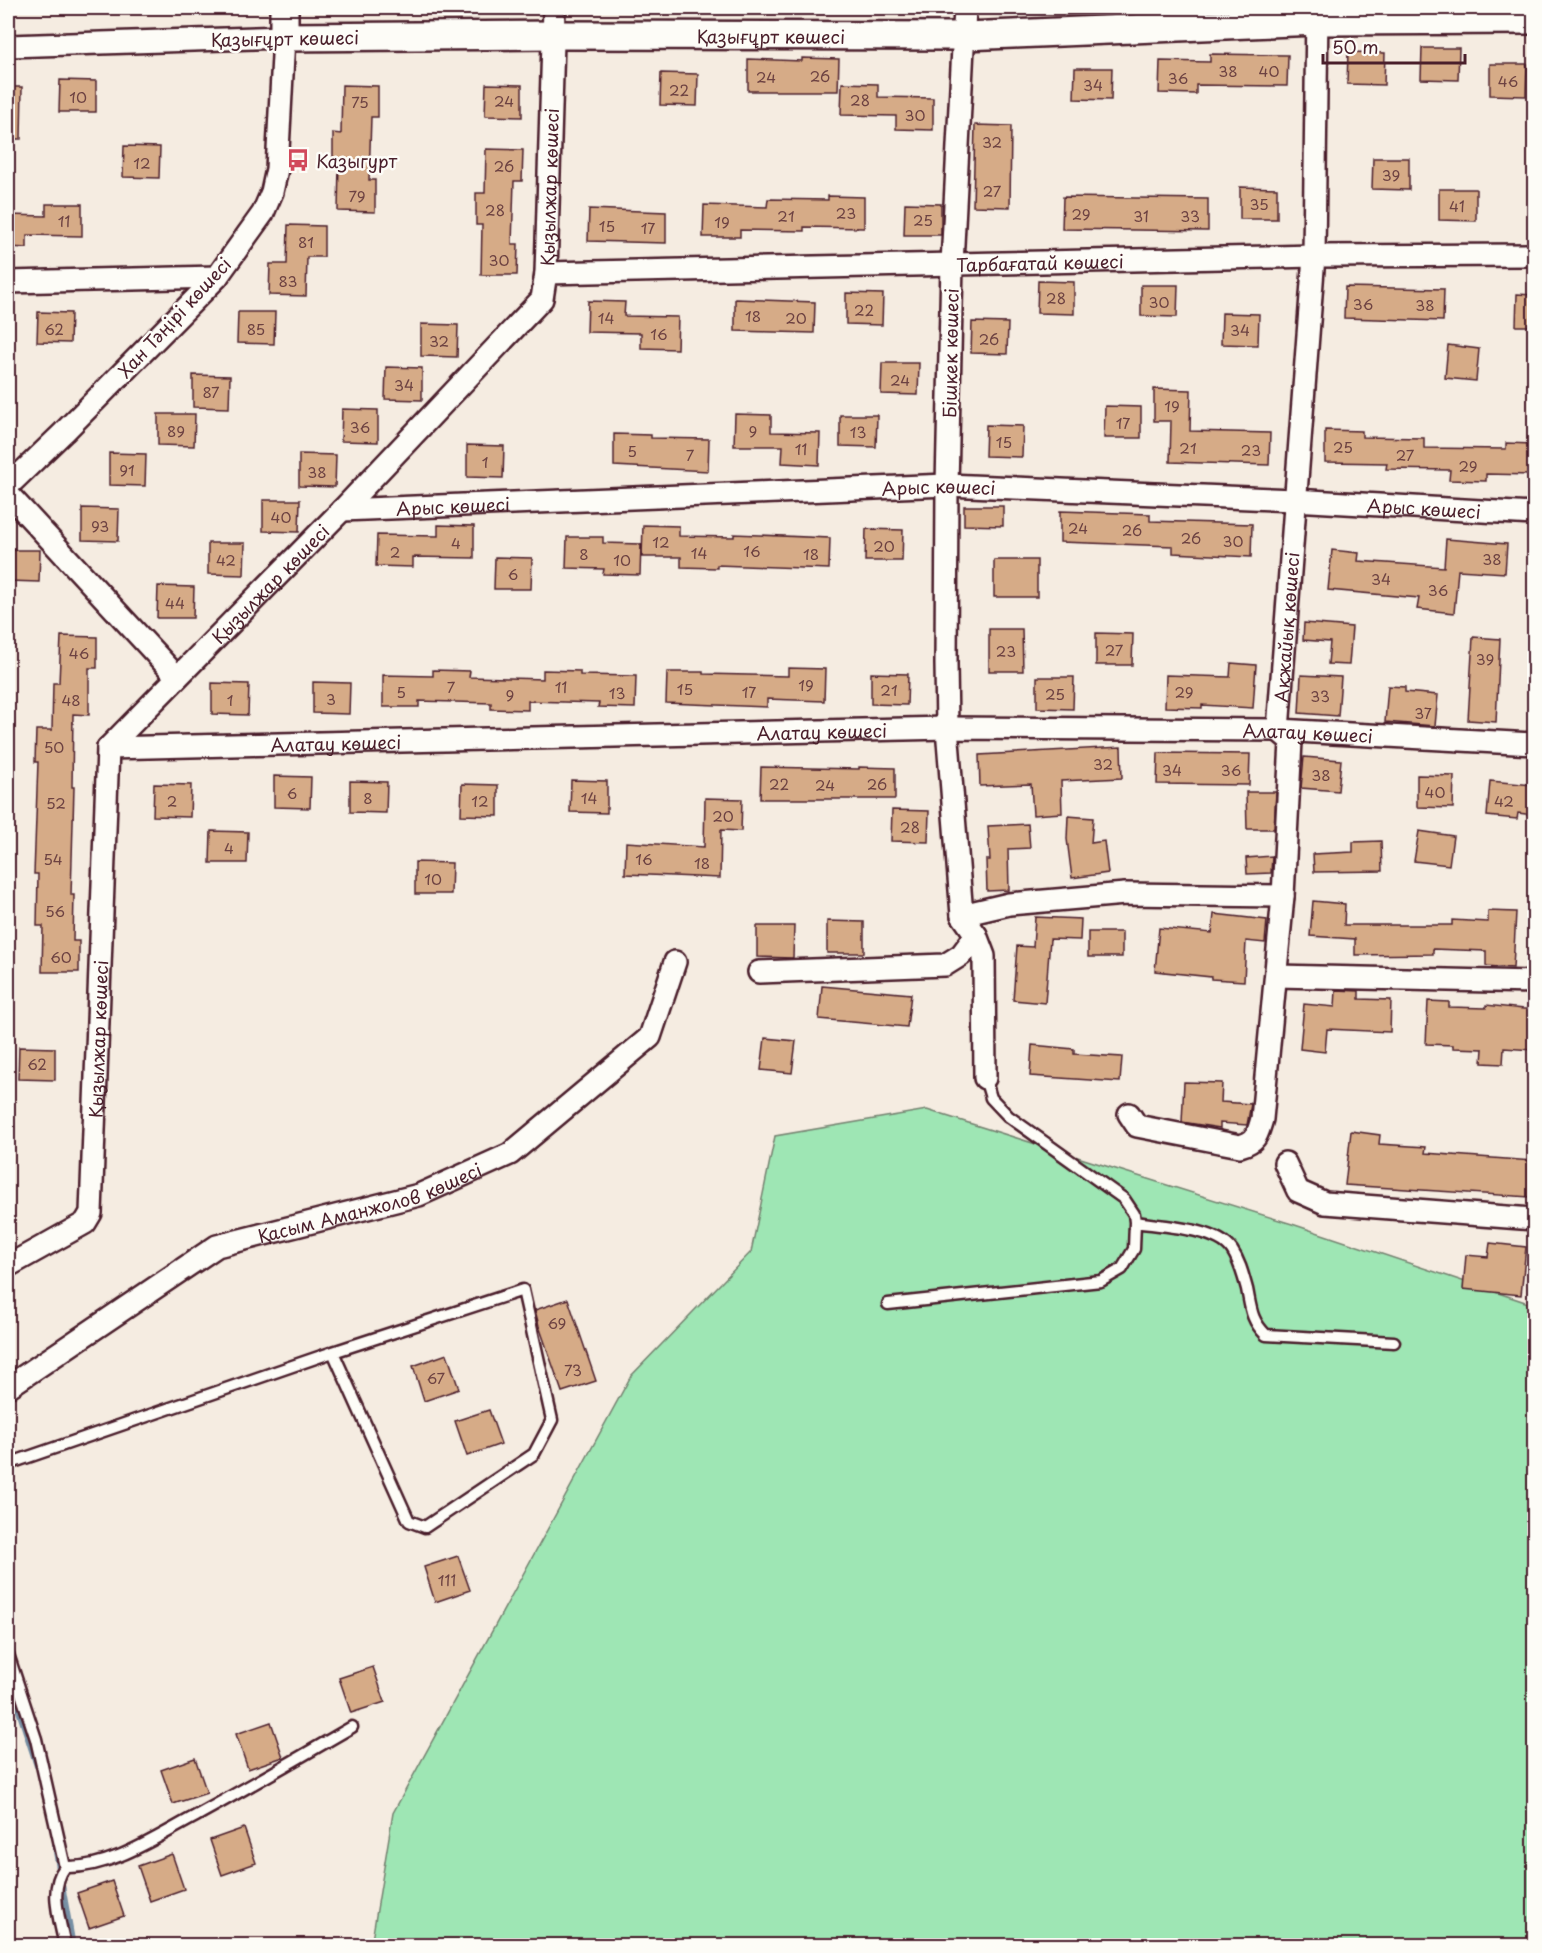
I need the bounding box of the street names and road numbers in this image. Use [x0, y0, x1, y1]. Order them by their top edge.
street label: Қазығұрт көшесі [697, 22, 845, 49]
street label: Қазығұрт көшесі [211, 23, 359, 53]
street label: Қызылжар көшесі [533, 108, 564, 266]
street label: Тарбағатай көшесі [956, 247, 1124, 277]
street label: Хан Тәңірі көшесі [111, 251, 237, 383]
street label: Бішкек көшесі [935, 288, 965, 418]
street label: Арыс көшесі [881, 471, 996, 501]
street label: Арыс көшесі [395, 490, 510, 521]
street label: Арыс көшесі [1366, 491, 1482, 524]
street label: Қызылжар көшесі [205, 518, 335, 649]
street label: Ақжайық көшесі [1267, 551, 1305, 703]
street label: Алатау көшесі [756, 716, 887, 746]
street label: Алатау көшесі [1242, 716, 1374, 749]
street label: Алатау көшесі [270, 728, 402, 758]
street label: Қызылжар көшесі [81, 959, 114, 1118]
street label: Қасым Аманжолов көшесі [255, 1155, 486, 1249]

